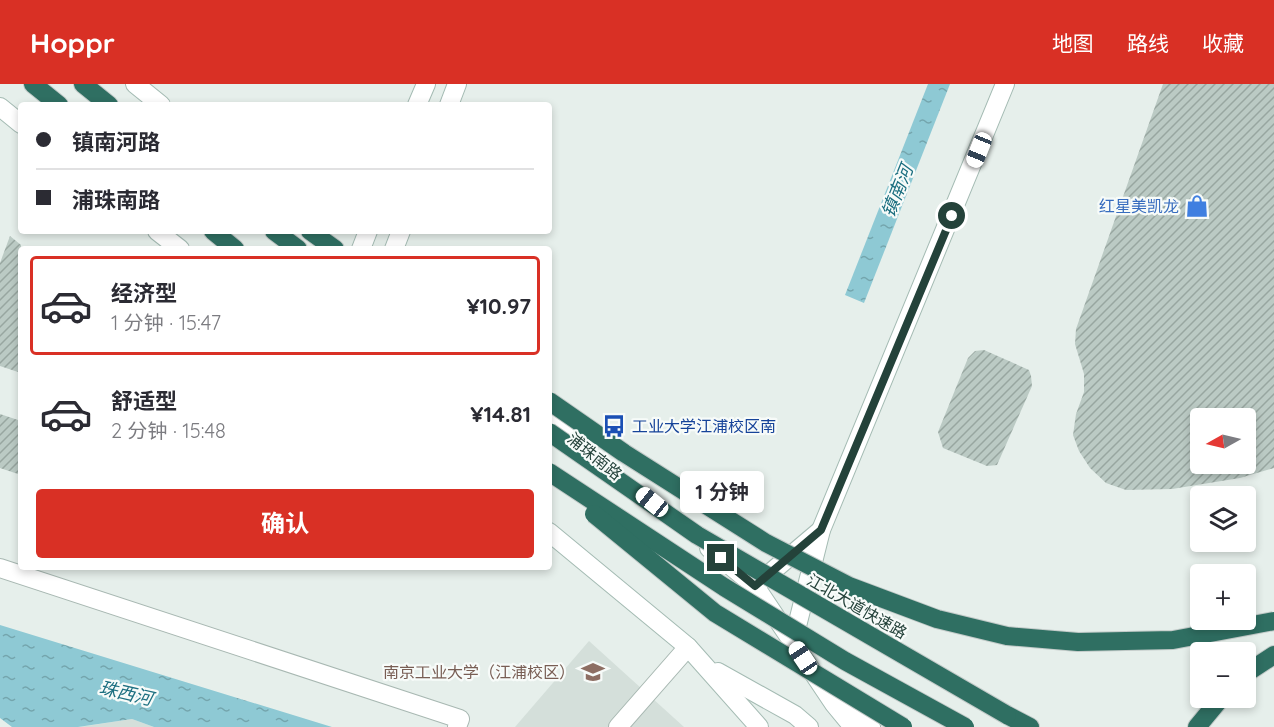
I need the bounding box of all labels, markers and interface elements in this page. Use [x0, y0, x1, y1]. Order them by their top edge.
text: Hoppr [30, 25, 115, 60]
text: 地图 [1052, 30, 1094, 56]
text: 路线 [1127, 30, 1169, 56]
text: 收藏 [1202, 30, 1244, 56]
text: 镇南河路 [72, 128, 160, 156]
car [964, 130, 994, 170]
water label: 镇南河 [876, 159, 919, 220]
text: 浦珠南路 [72, 186, 160, 214]
shop icon: 红星美凯龙 [1184, 193, 1210, 219]
place label: 红星美凯龙 [1099, 196, 1179, 216]
route start [938, 202, 965, 229]
icon: car [39, 279, 93, 333]
text: 经济型 [111, 279, 177, 307]
text: ¥10.97 [466, 292, 531, 320]
text: 1 分钟 · 15:47 [111, 310, 221, 335]
icon: car [39, 387, 93, 441]
text: 舒适型 [111, 387, 177, 415]
text: ¥14.81 [470, 400, 531, 428]
north arrow [1190, 408, 1256, 474]
map controls [1190, 408, 1256, 708]
bus stop icon: 工业大学江浦校区南 [601, 413, 627, 439]
place label: 工业大学江浦校区南 [632, 416, 776, 436]
text: 2 分钟 · 15:48 [111, 418, 226, 443]
street label: 浦珠南路 [564, 428, 626, 484]
callout: 1 分钟 [679, 471, 763, 513]
text: 1 分钟 [695, 479, 749, 504]
car [632, 484, 672, 520]
button: layers [1190, 486, 1256, 552]
button: 确认 [36, 489, 534, 558]
route end [707, 544, 734, 571]
button: + [1190, 564, 1256, 630]
street label: 江北大道快速路 [803, 569, 911, 643]
car [785, 638, 821, 678]
button: − [1190, 642, 1256, 708]
school or university icon: 南京工业大学（江浦校区） [580, 659, 606, 685]
place label: 南京工业大学（江浦校区） [383, 662, 575, 682]
water label: 珠西河 [97, 676, 158, 711]

